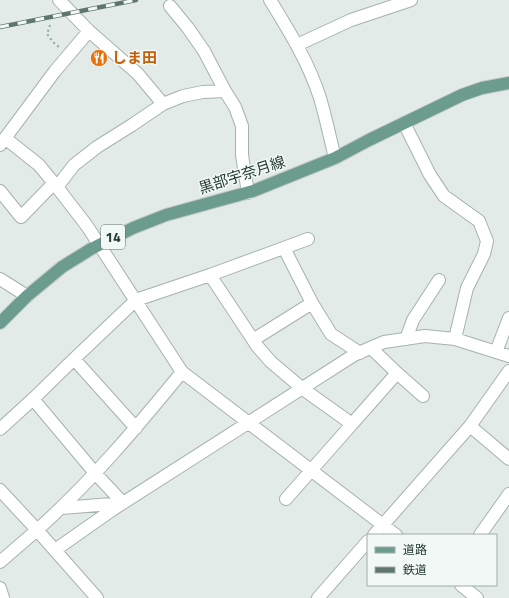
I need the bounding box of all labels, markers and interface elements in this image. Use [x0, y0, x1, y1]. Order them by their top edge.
place label: しま田 [112, 46, 157, 69]
restaurant icon: しま田 [89, 48, 109, 68]
street label: 黒部宇奈月線 [195, 150, 288, 199]
road number: 14 [101, 225, 125, 249]
legend [367, 534, 497, 586]
text: 道路 [403, 540, 427, 559]
text: 鉄道 [403, 560, 427, 579]

